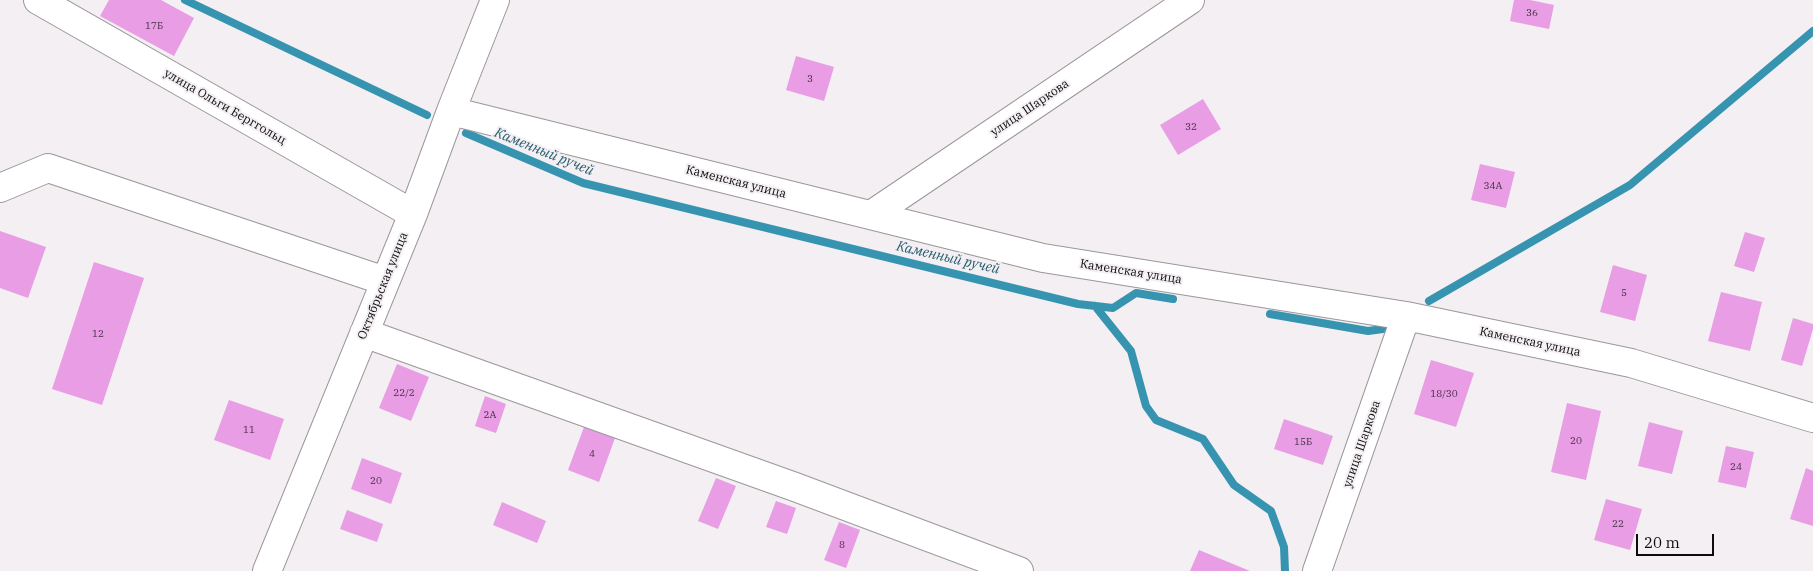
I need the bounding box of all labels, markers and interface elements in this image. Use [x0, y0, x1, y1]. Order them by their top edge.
house number: 36 [1526, 7, 1538, 19]
house number: 17Б [145, 20, 163, 32]
street label: улица Ольги Берггольц [161, 66, 289, 148]
house number: 3 [807, 73, 813, 85]
street label: улица Шаркова [988, 77, 1072, 139]
house number: 32 [1185, 121, 1197, 133]
water label: Каменный ручей [492, 124, 596, 180]
street label: Каменская улица [684, 163, 788, 201]
house number: 34А [1484, 180, 1502, 192]
street label: Октябрьская улица [355, 230, 411, 342]
water label: Каменный ручей [895, 238, 1001, 278]
street label: Каменская улица [1079, 257, 1183, 287]
house number: 5 [1621, 287, 1627, 299]
street label: Каменская улица [1478, 324, 1582, 360]
house number: 12 [92, 328, 104, 340]
house number: 22/2 [393, 387, 415, 399]
house number: 18/30 [1430, 388, 1458, 400]
street label: улица Шаркова [1340, 399, 1384, 489]
house number: 2А [484, 409, 496, 421]
house number: 11 [243, 424, 255, 436]
house number: 20 [1570, 435, 1582, 447]
house number: 15Б [1294, 436, 1312, 448]
house number: 4 [589, 448, 595, 460]
house number: 24 [1730, 461, 1742, 473]
house number: 20 [370, 475, 382, 487]
house number: 22 [1612, 518, 1624, 530]
scale bar [1638, 524, 1716, 556]
text: 20 m [1644, 533, 1680, 552]
house number: 8 [839, 539, 845, 551]

